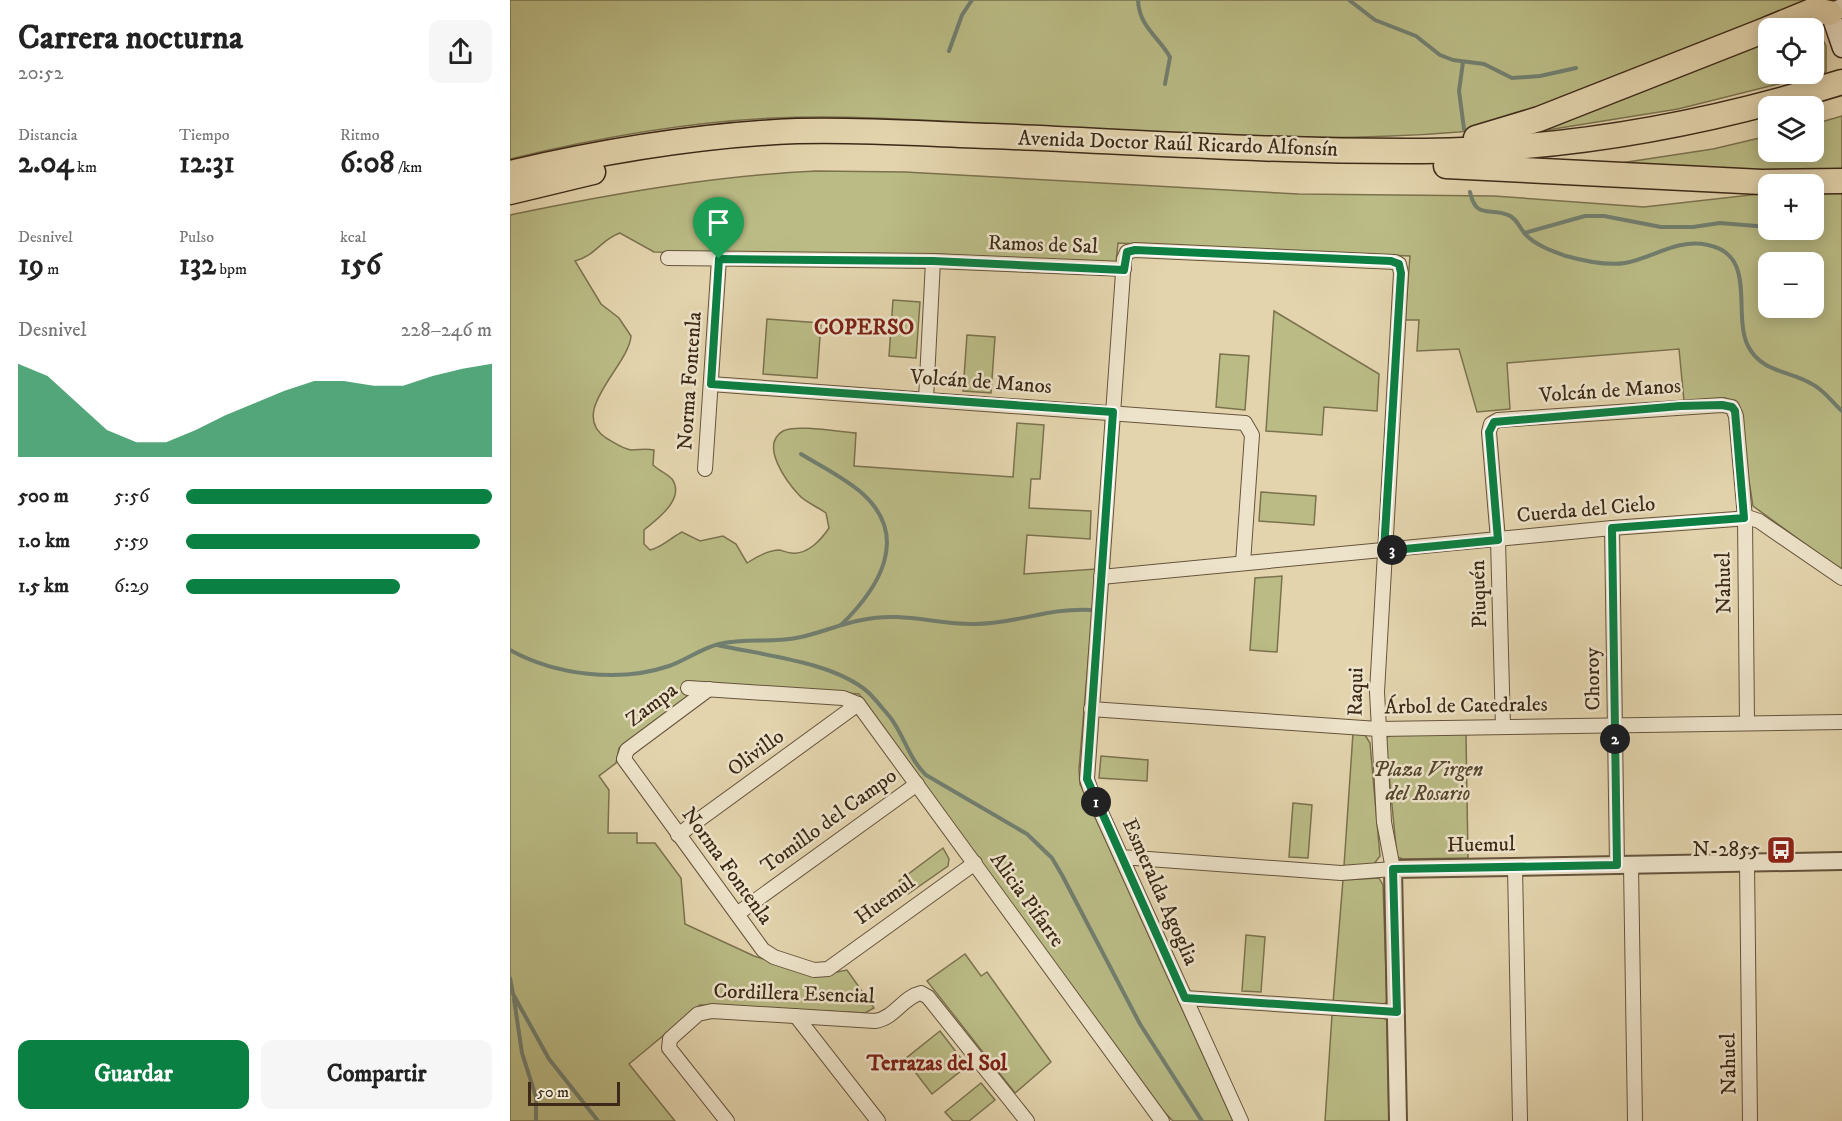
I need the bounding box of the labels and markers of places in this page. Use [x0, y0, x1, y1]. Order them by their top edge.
pin [693, 197, 744, 259]
pin: 3 [1377, 535, 1407, 565]
pin: 2 [1600, 724, 1630, 754]
pin: 1 [1081, 787, 1111, 817]
bus stop icon: N-2855 [1765, 834, 1797, 866]
place label: N-2855 [1693, 837, 1760, 863]

